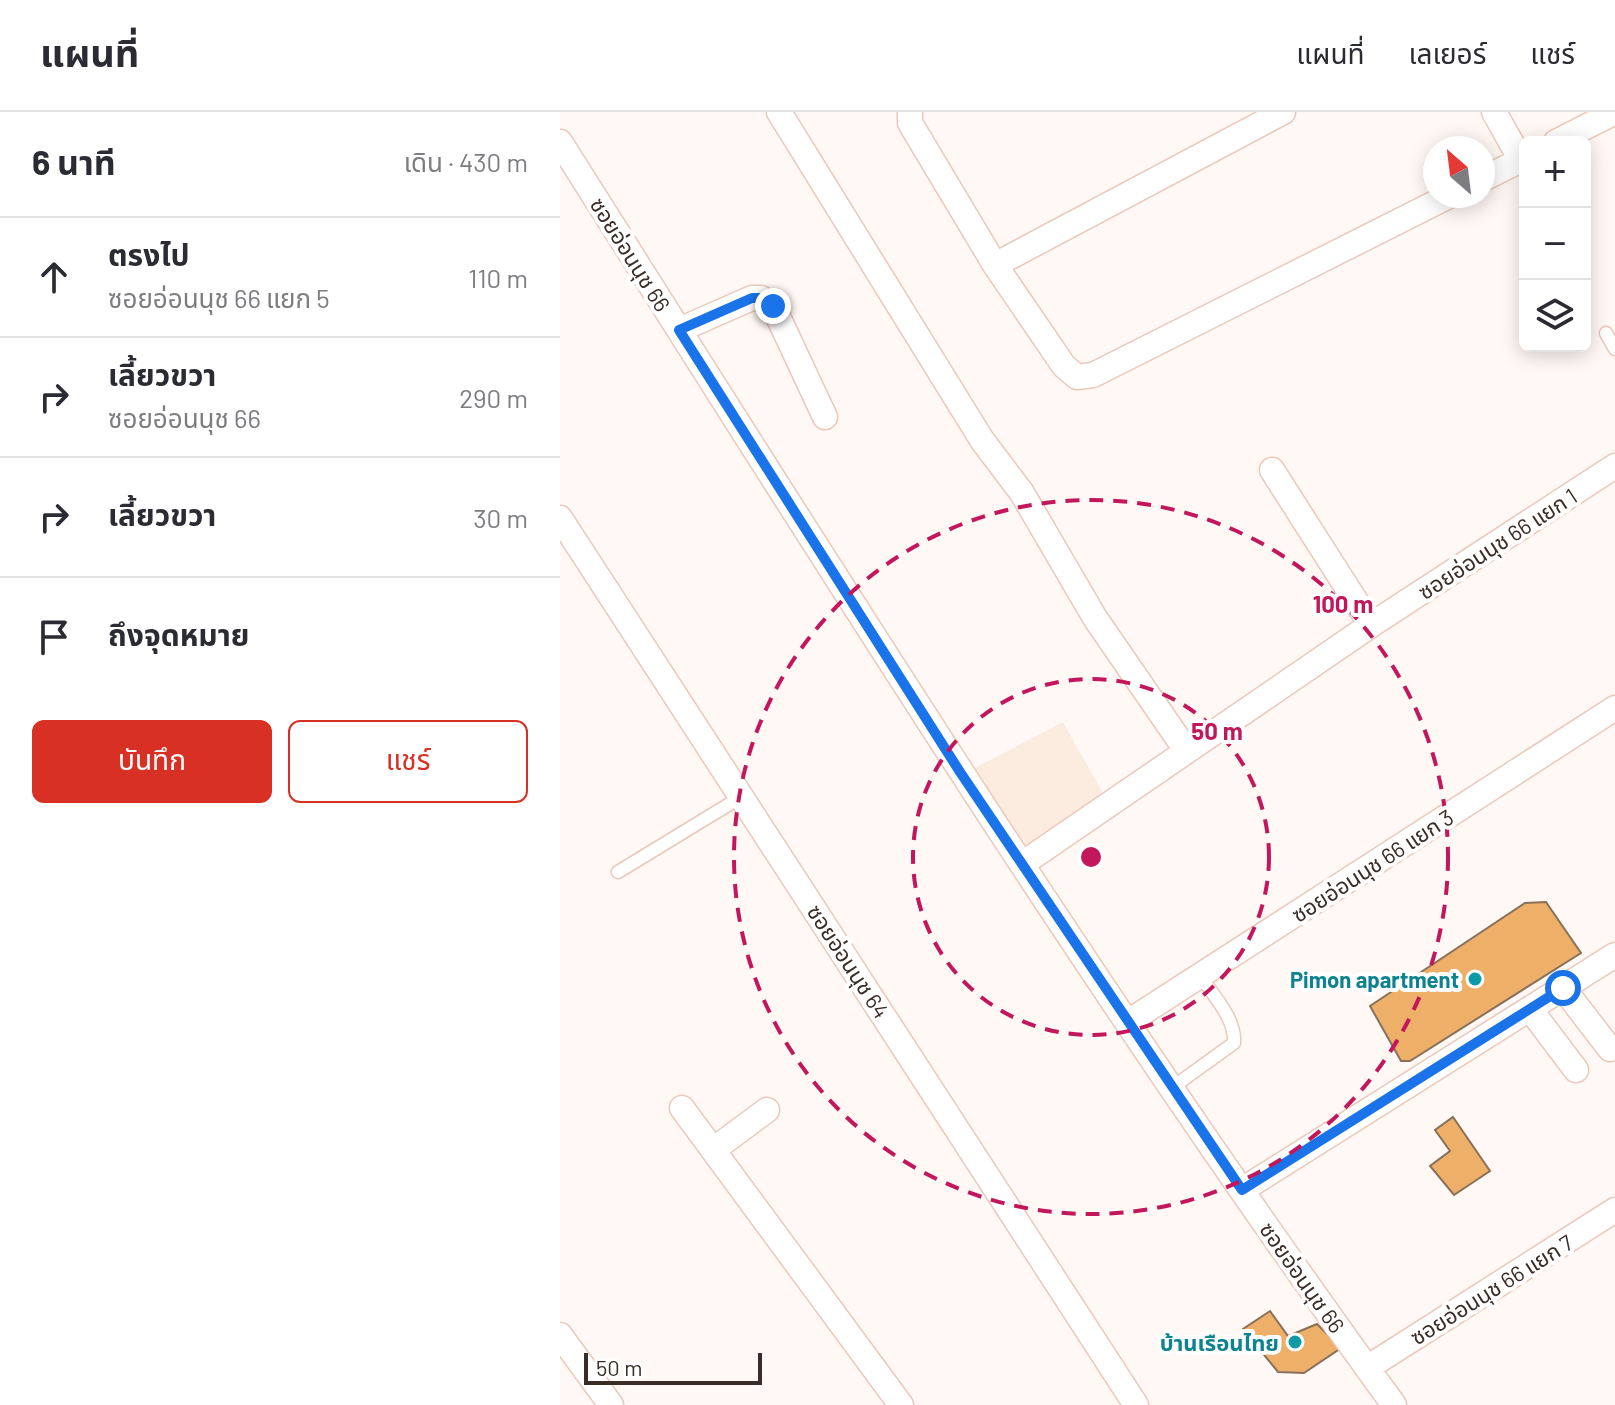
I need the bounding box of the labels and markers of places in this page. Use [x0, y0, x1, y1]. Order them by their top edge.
centre of rings [1077, 843, 1105, 871]
place label: Pimon apartment [1290, 966, 1459, 992]
marker: Pimon apartment [1466, 970, 1484, 988]
place label: บ้านเรือนไทย [1160, 1329, 1279, 1355]
marker: บ้านเรือนไทย [1286, 1333, 1304, 1351]

